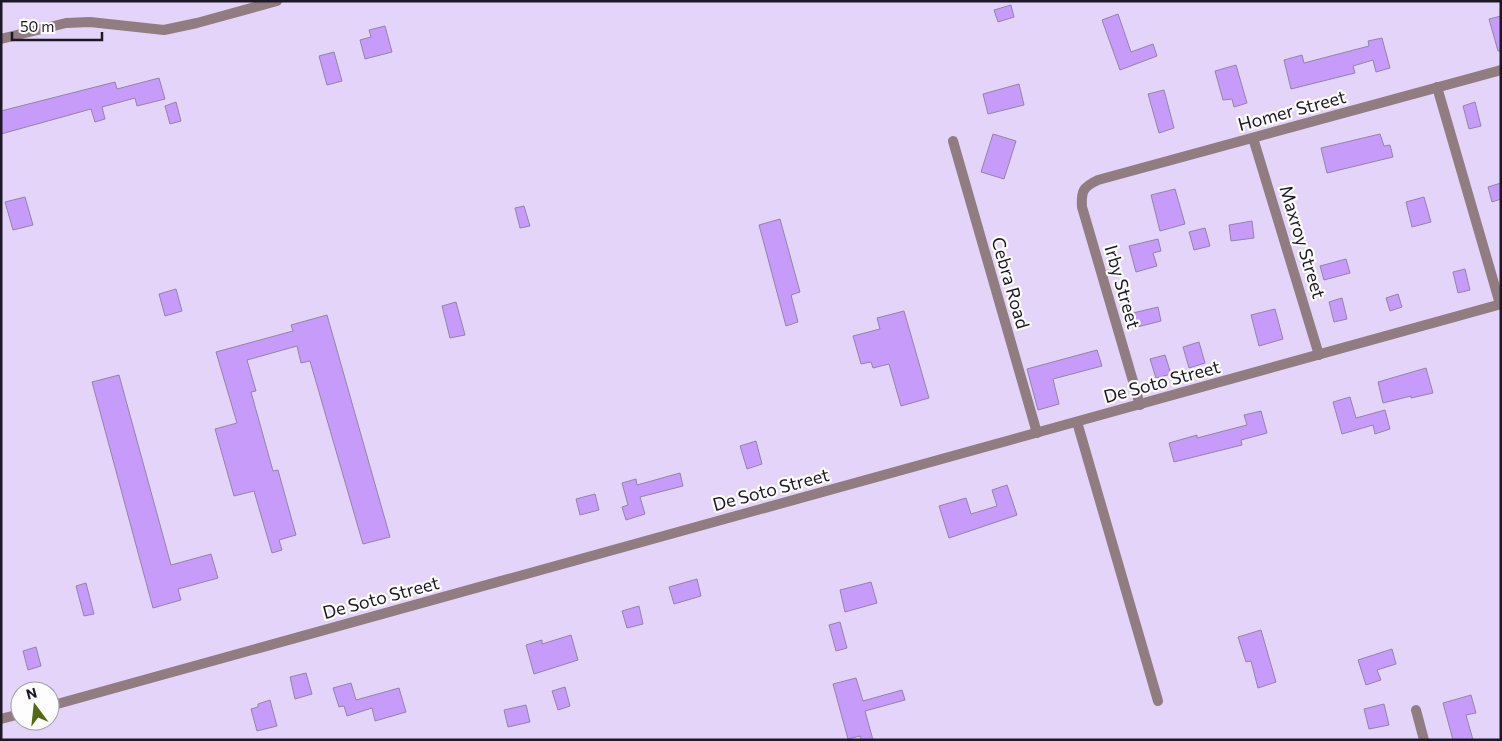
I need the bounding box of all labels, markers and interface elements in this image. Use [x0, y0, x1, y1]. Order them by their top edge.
scale bar [12, 10, 102, 42]
text: 50 m [20, 17, 54, 35]
street label: Homer Street [1235, 85, 1348, 135]
street label: Maxroy Street [1275, 183, 1331, 301]
street label: Cebra Road [987, 234, 1035, 331]
street label: Irby Street [1100, 242, 1145, 331]
street label: De Soto Street [1101, 355, 1222, 407]
street label: De Soto Street [710, 463, 831, 515]
street label: De Soto Street [320, 571, 441, 623]
north arrow [10, 681, 60, 731]
text: N [24, 683, 39, 703]

